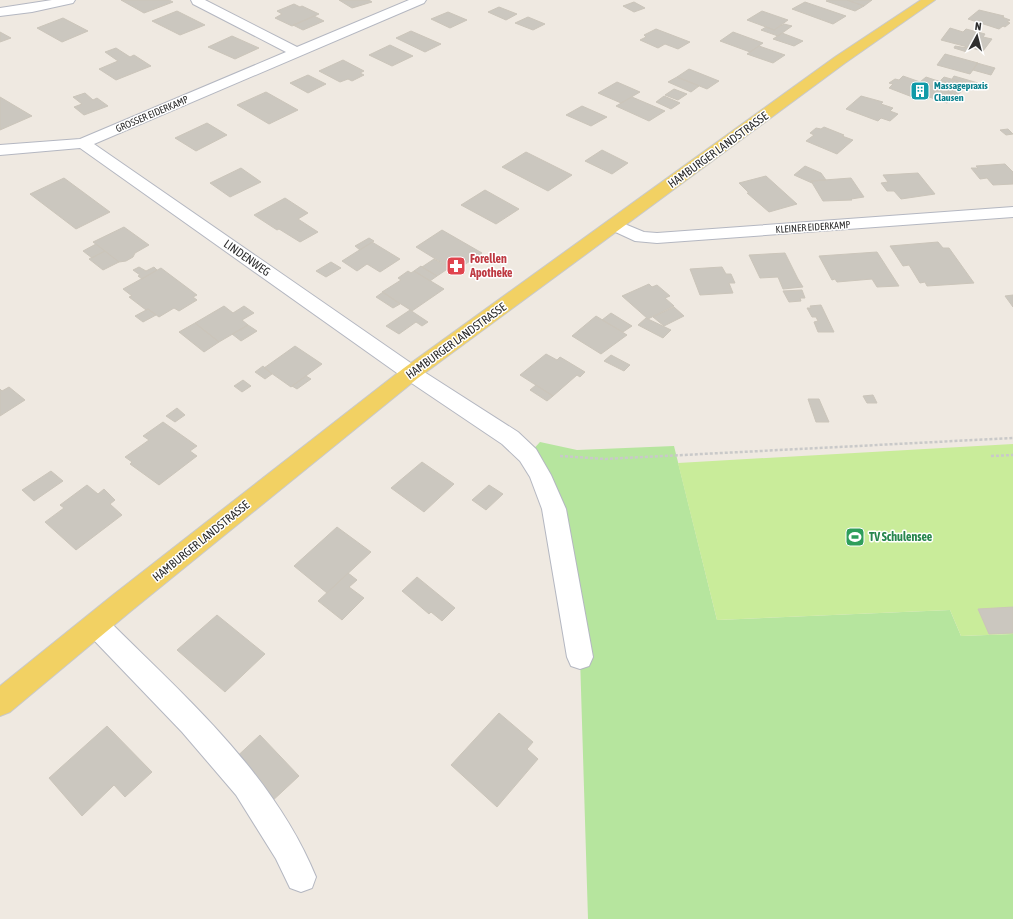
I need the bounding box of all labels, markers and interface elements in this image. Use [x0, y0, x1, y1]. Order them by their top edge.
north arrow [957, 16, 997, 56]
text: N [974, 20, 982, 32]
building icon: Massagepraxis Clausen [909, 80, 931, 102]
place label: Massagepraxis Clausen [934, 80, 988, 103]
street label: GROSSER EIDERKAMP [114, 94, 190, 134]
street label: HAMBURGER LANDSTRASSE [665, 109, 771, 191]
street label: KLEINER EIDERKAMP [775, 219, 851, 235]
street label: LINDENWEG [221, 237, 273, 279]
place label: Forellen Apotheke [469, 252, 513, 280]
pharmacy icon: Forellen Apotheke [445, 255, 467, 277]
street label: HAMBURGER LANDSTRASSE [403, 300, 509, 382]
street label: HAMBURGER LANDSTRASSE [150, 498, 252, 584]
sports icon: TV Schulensee [844, 526, 866, 548]
place label: TV Schulensee [869, 530, 933, 544]

